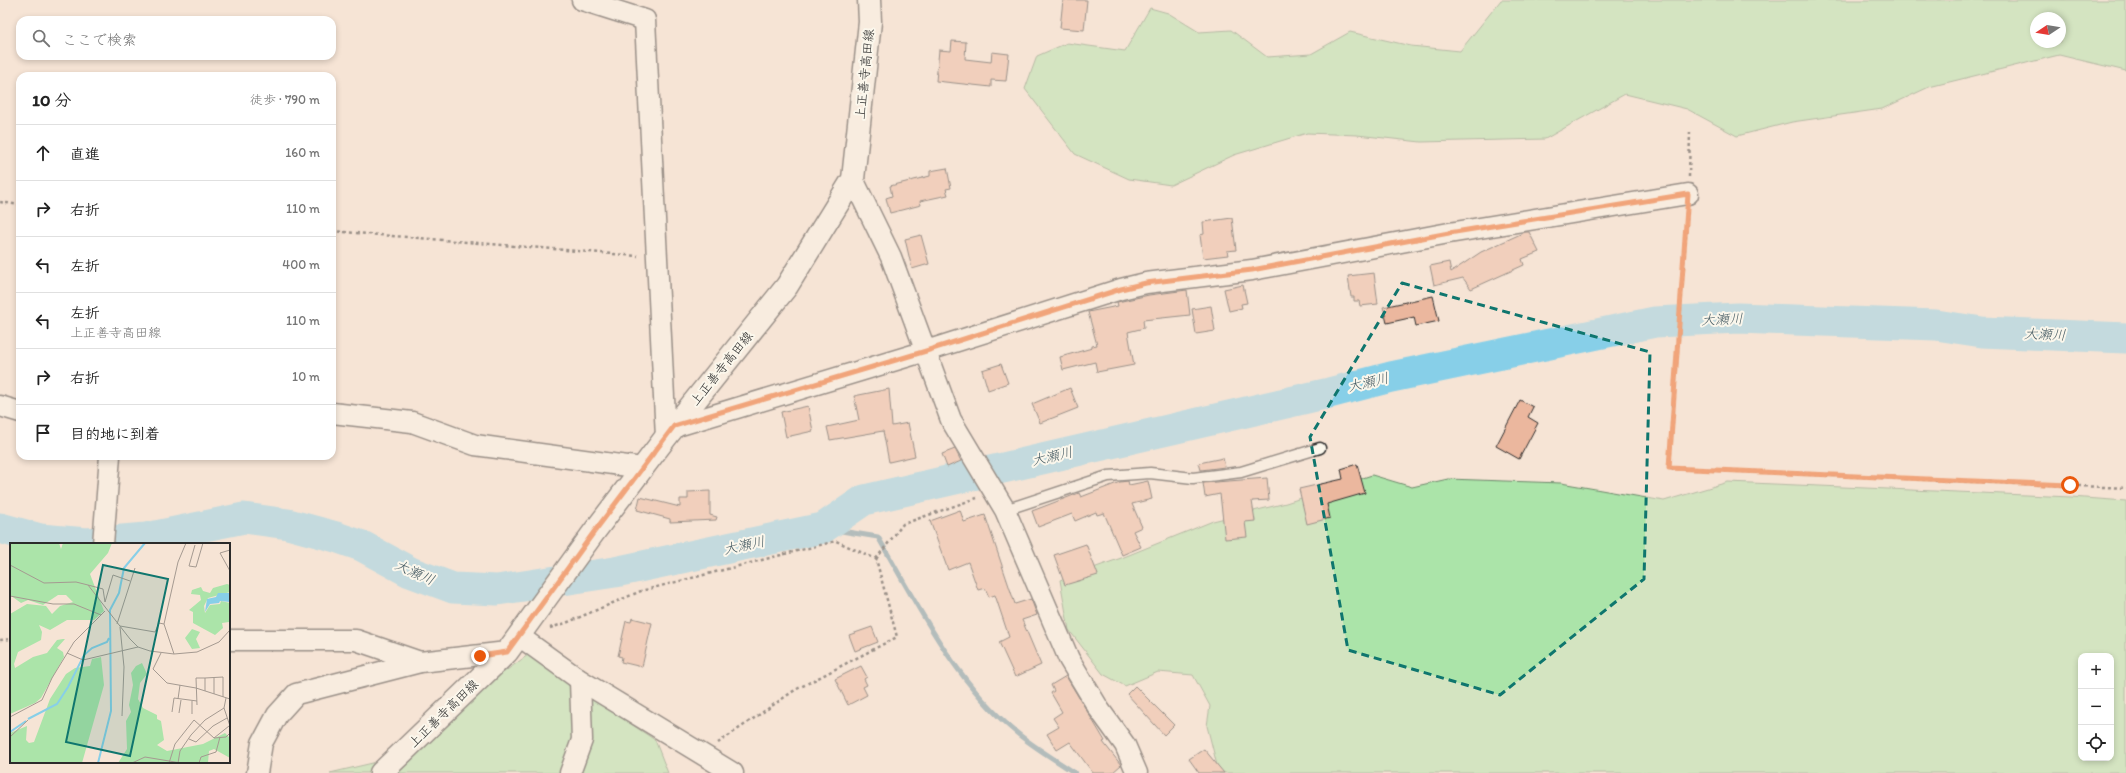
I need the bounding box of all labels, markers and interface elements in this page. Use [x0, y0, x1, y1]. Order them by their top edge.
north arrow [2030, 12, 2066, 48]
search box [16, 16, 336, 60]
icon: search [30, 27, 52, 49]
street label: 上正善寺高田線 [852, 27, 877, 120]
text: ここで検索 [62, 31, 137, 49]
text: 10 分 [32, 90, 71, 110]
text: 徒歩 · 790 m [250, 92, 320, 107]
icon: ahead [32, 142, 54, 164]
text: 直進 [70, 145, 100, 163]
text: 160 m [285, 145, 320, 160]
icon: right [32, 198, 54, 220]
text: 右折 [70, 201, 100, 219]
text: 110 m [286, 201, 320, 216]
icon: left [32, 254, 54, 276]
text: 左折 [70, 257, 100, 275]
text: 400 m [282, 257, 320, 272]
text: 左折 [70, 304, 100, 322]
icon: left [32, 310, 54, 332]
water label: 大瀬川 [1701, 310, 1743, 329]
text: 110 m [286, 313, 320, 328]
text: 上正善寺高田線 [70, 325, 161, 340]
water label: 大瀬川 [2024, 325, 2066, 344]
street label: 上正善寺高田線 [687, 327, 756, 408]
icon: right [32, 366, 54, 388]
text: 右折 [70, 369, 100, 387]
text: 10 m [292, 369, 320, 384]
water label: 大瀬川 [1346, 369, 1390, 395]
icon: arrive [32, 422, 54, 444]
text: 目的地に到着 [70, 425, 160, 443]
water label: 大瀬川 [1030, 443, 1074, 469]
route start [2061, 476, 2079, 494]
water label: 大瀬川 [722, 533, 766, 558]
inset map [10, 543, 230, 763]
water label: 大瀬川 [392, 556, 437, 589]
route end [471, 647, 489, 665]
map controls [2078, 653, 2114, 761]
button: + [2078, 653, 2114, 689]
street label: 上正善寺高田線 [405, 676, 482, 750]
button: − [2078, 689, 2114, 725]
button: locate [2078, 725, 2114, 761]

